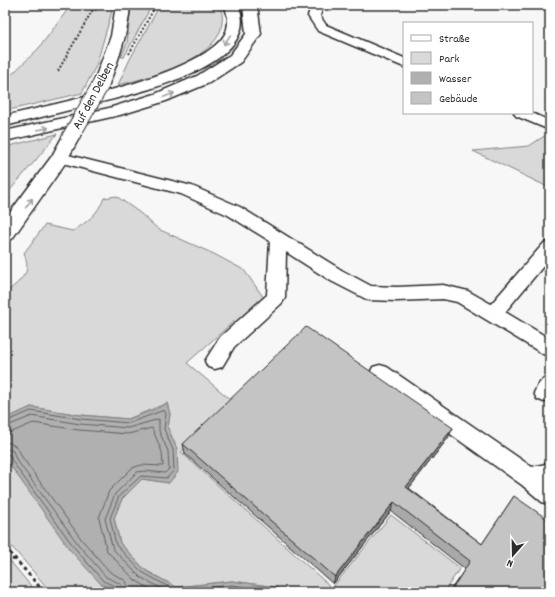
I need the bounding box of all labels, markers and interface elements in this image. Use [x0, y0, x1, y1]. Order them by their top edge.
legend [403, 22, 533, 114]
text: Straße [439, 31, 470, 48]
one-way arrow [223, 35, 231, 46]
text: Park [439, 51, 460, 68]
street label: Auf den Delben [68, 59, 120, 133]
text: Wasser [439, 71, 472, 88]
one-way arrow [162, 90, 174, 98]
text: Gebäude [439, 91, 478, 108]
one-way arrow [36, 124, 49, 132]
one-way arrow [24, 198, 33, 209]
north arrow [493, 535, 533, 575]
text: N [504, 554, 516, 571]

